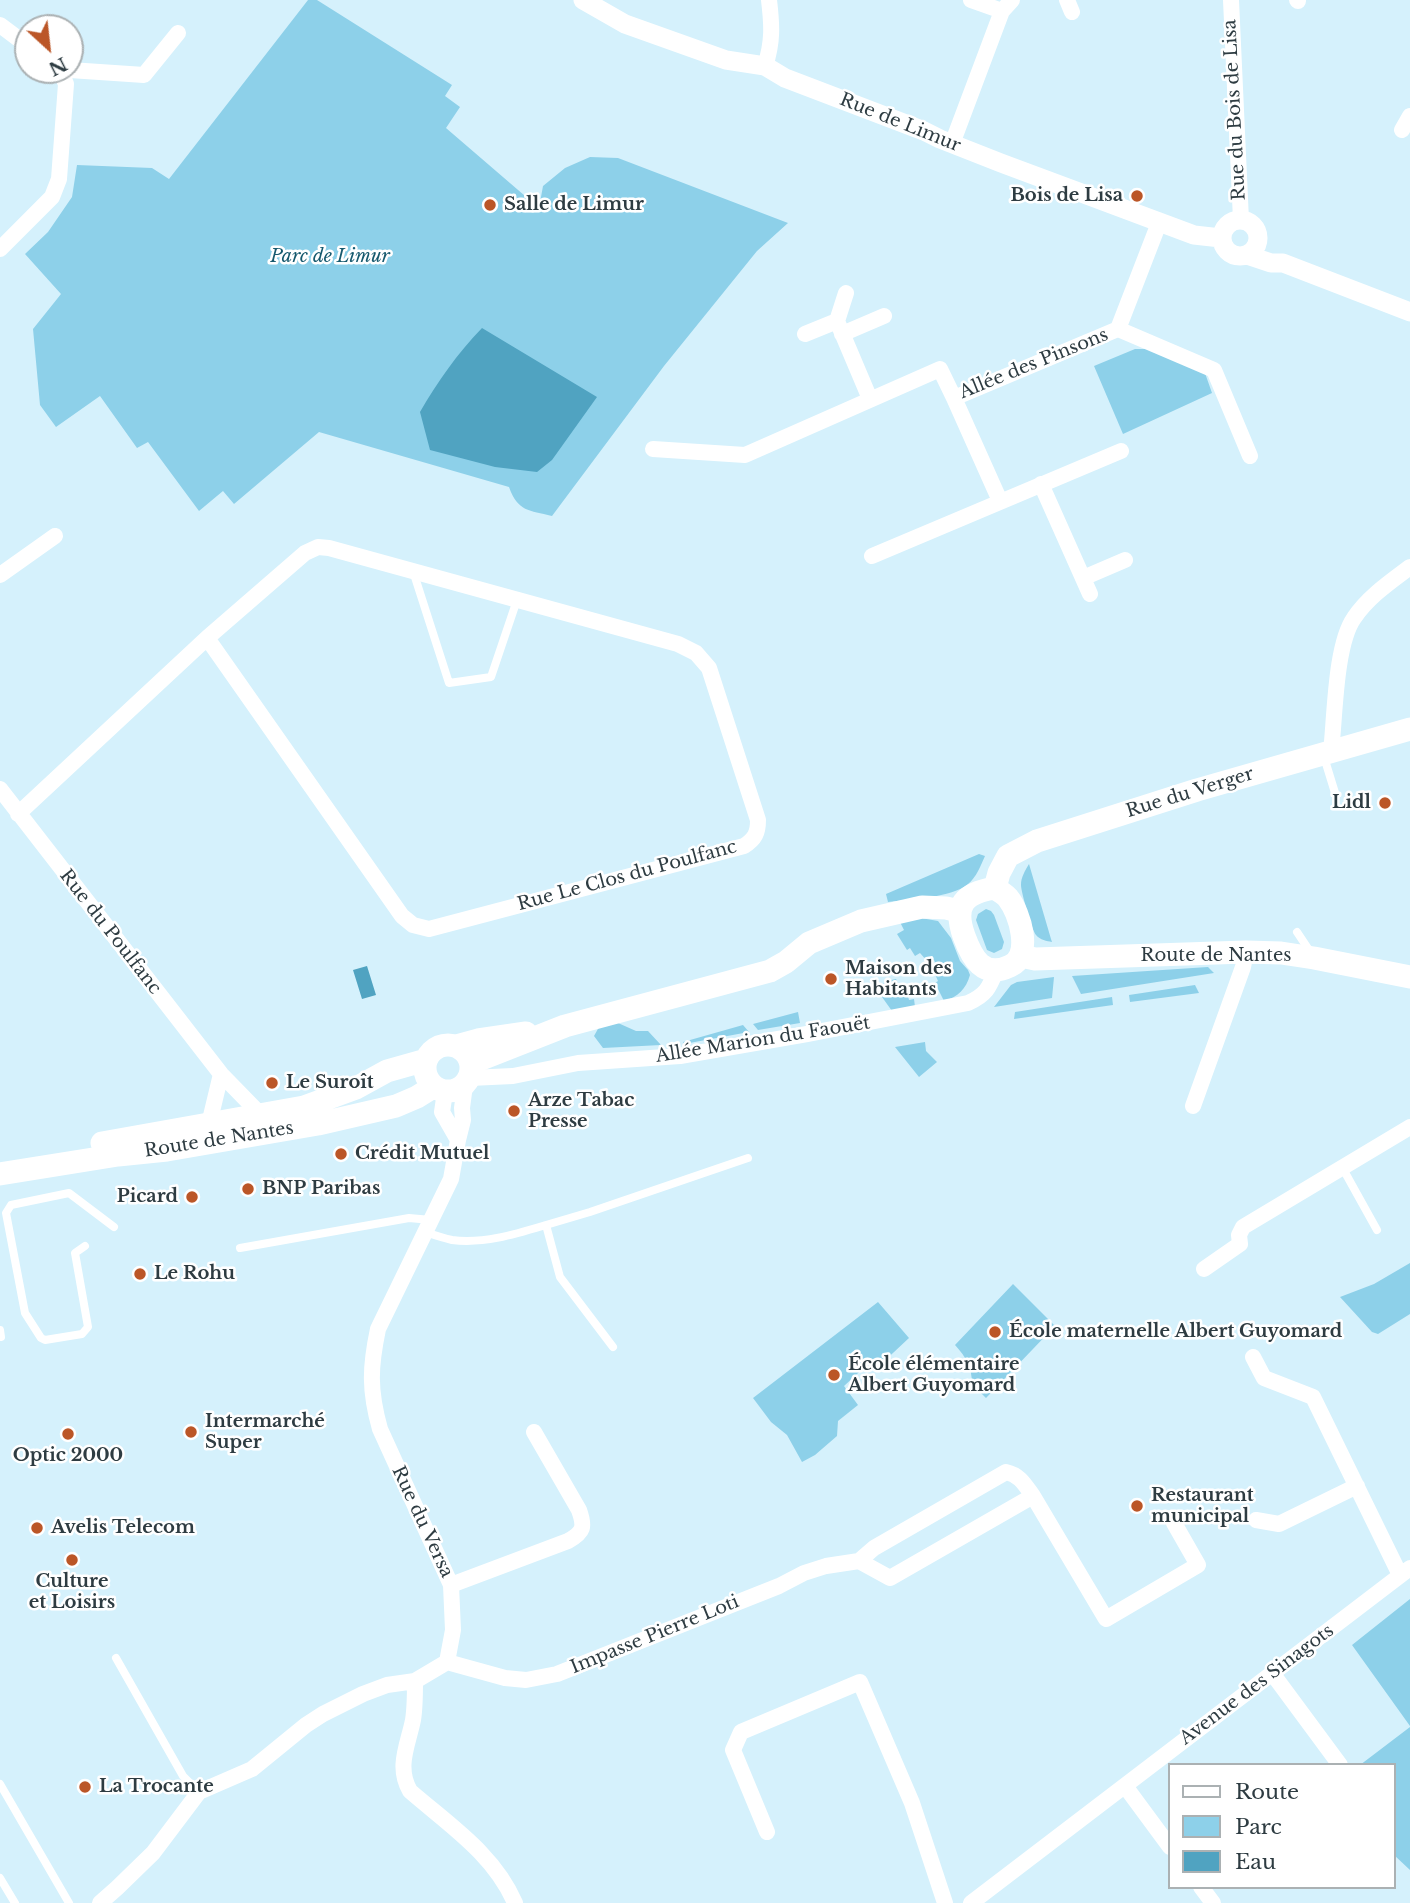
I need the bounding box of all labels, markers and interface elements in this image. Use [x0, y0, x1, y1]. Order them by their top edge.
north arrow [14, 14, 84, 84]
street label: Rue du Bois de Lisa [1219, 19, 1251, 201]
text: N [45, 52, 71, 81]
street label: Rue de Limur [836, 89, 964, 157]
place label: Bois de Lisa [1010, 185, 1123, 207]
marker: Bois de Lisa [1129, 188, 1145, 204]
place label: Salle de Limur [504, 194, 644, 216]
marker: Salle de Limur [482, 197, 498, 213]
park label: Parc de Limur [270, 246, 390, 268]
street label: Allée des Pinsons [956, 324, 1112, 404]
street label: Rue du Verger [1124, 763, 1256, 823]
place label: Lidl [1332, 792, 1371, 814]
marker: Lidl [1377, 795, 1393, 811]
street label: Rue Le Clos du Poulfanc [515, 836, 739, 916]
street label: Rue du Poulfanc [55, 865, 165, 999]
street label: Route de Nantes [1141, 945, 1291, 967]
place label: Maison des Habitants [845, 958, 952, 1000]
marker: Maison des Habitants [823, 971, 839, 987]
street label: Allée Marion du Faouët [654, 1012, 872, 1068]
place label: Le Suroît [286, 1072, 374, 1094]
marker: Le Suroît [264, 1075, 280, 1091]
place label: Arze Tabac Presse [528, 1090, 634, 1132]
marker: Arze Tabac Presse [506, 1103, 522, 1119]
street label: Route de Nantes [143, 1118, 295, 1162]
place label: Crédit Mutuel [355, 1143, 489, 1165]
marker: Crédit Mutuel [333, 1146, 349, 1162]
place label: BNP Paribas [262, 1178, 380, 1200]
marker: BNP Paribas [240, 1181, 256, 1197]
place label: Picard [117, 1186, 178, 1208]
marker: Picard [184, 1189, 200, 1205]
place label: Le Rohu [154, 1263, 235, 1285]
marker: Le Rohu [132, 1266, 148, 1282]
place label: École maternelle Albert Guyomard [1009, 1321, 1342, 1343]
marker: École maternelle Albert Guyomard [987, 1324, 1003, 1340]
place label: École élémentaire Albert Guyomard [848, 1354, 1020, 1396]
marker: École élémentaire Albert Guyomard [826, 1367, 842, 1383]
place label: Intermarché Super [205, 1411, 325, 1454]
marker: Intermarché Super [183, 1424, 199, 1440]
marker: Optic 2000 [60, 1426, 76, 1442]
place label: Optic 2000 [13, 1445, 123, 1467]
street label: Rue du Versa [387, 1463, 457, 1581]
place label: Restaurant municipal [1151, 1485, 1254, 1528]
marker: Restaurant municipal [1129, 1498, 1145, 1514]
place label: Avelis Telecom [51, 1517, 195, 1539]
marker: Avelis Telecom [29, 1520, 45, 1536]
marker: Culture et Loisirs [64, 1552, 80, 1568]
place label: Culture et Loisirs [29, 1571, 115, 1614]
street label: Impasse Pierre Loti [568, 1591, 742, 1679]
street label: Avenue des Sinagots [1176, 1620, 1338, 1750]
legend [1168, 1763, 1396, 1889]
place label: La Trocante [99, 1776, 214, 1798]
marker: La Trocante [77, 1779, 93, 1795]
text: Route [1235, 1779, 1299, 1805]
text: Parc [1235, 1814, 1282, 1840]
text: Eau [1235, 1849, 1276, 1875]

